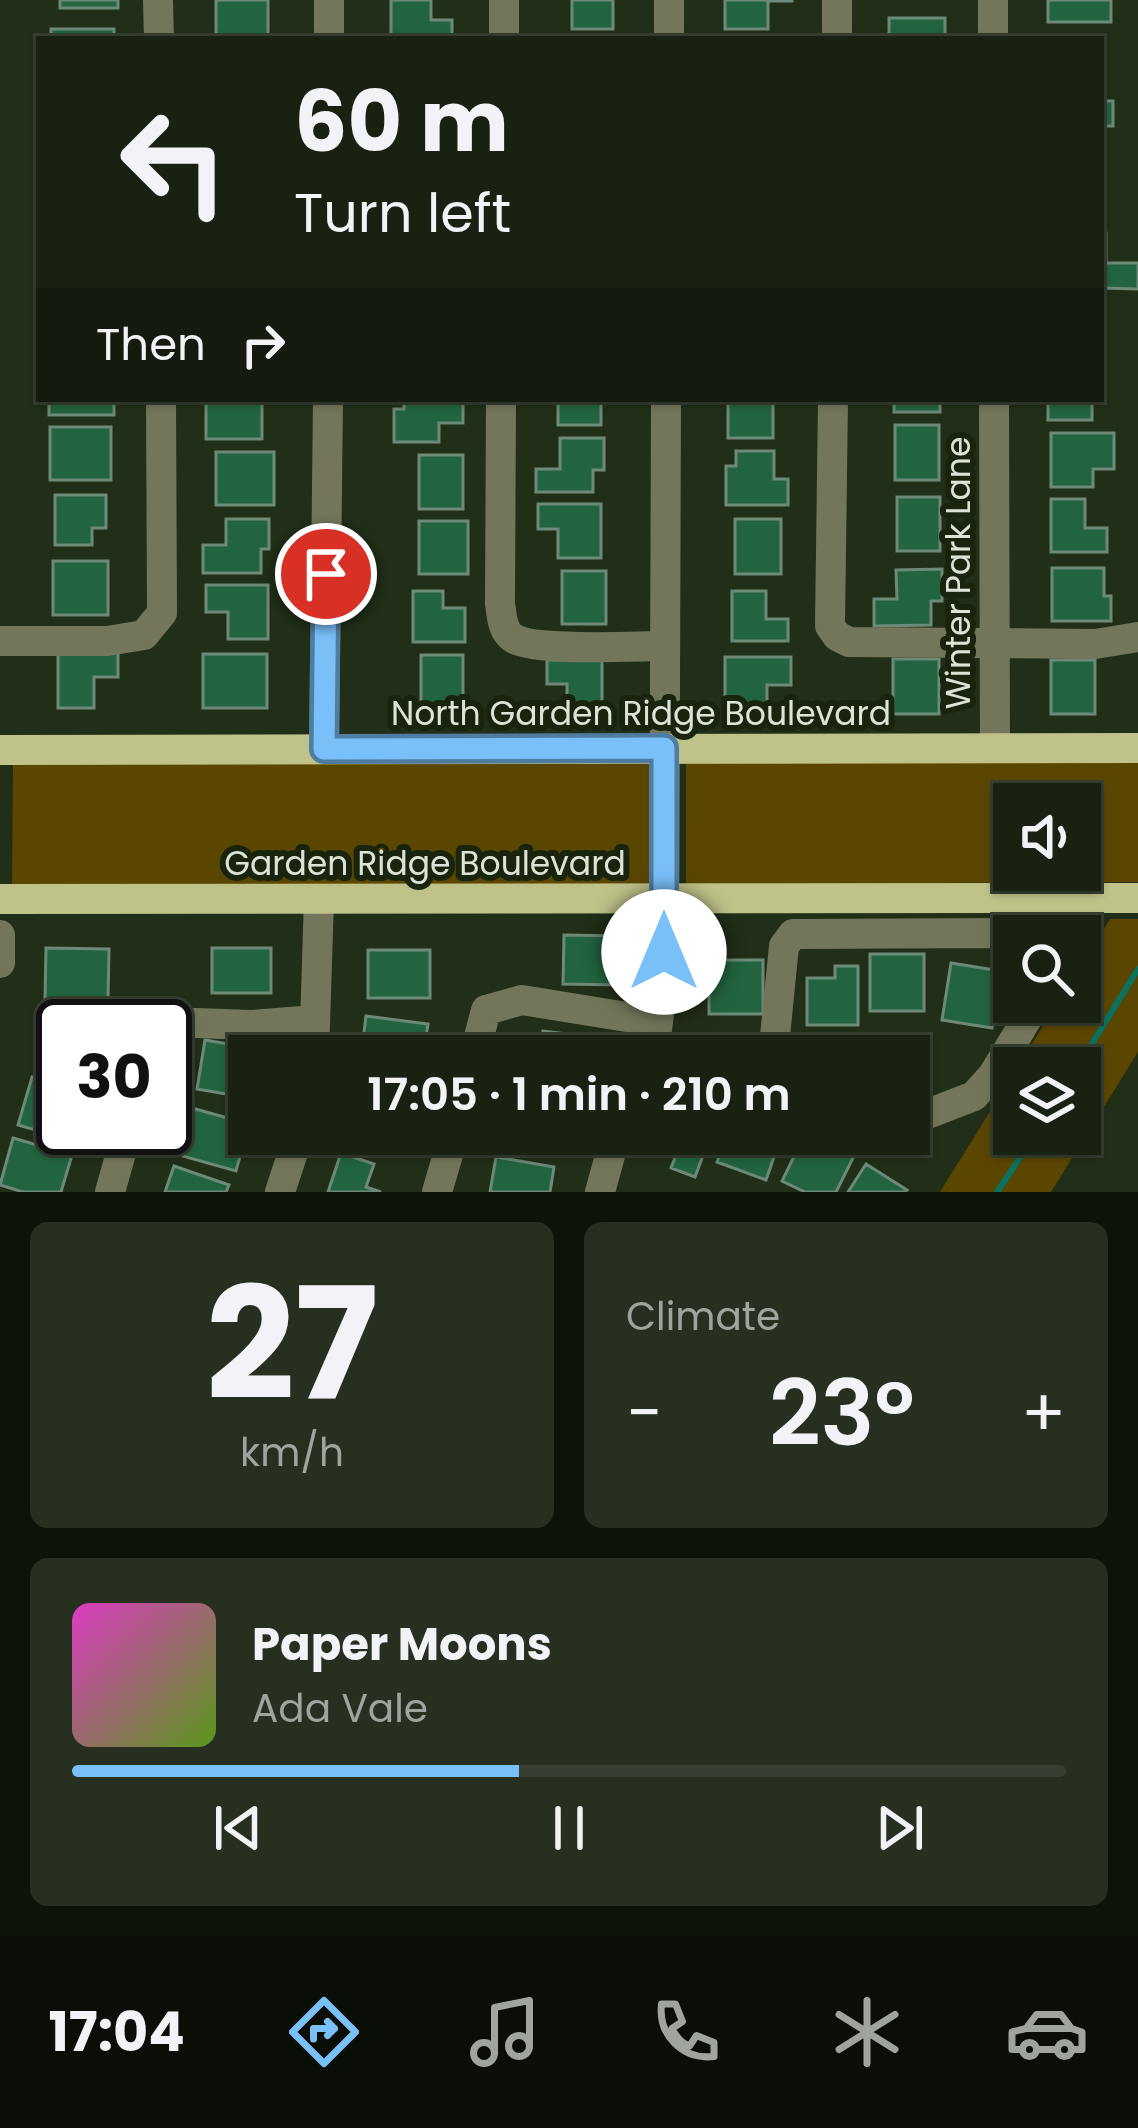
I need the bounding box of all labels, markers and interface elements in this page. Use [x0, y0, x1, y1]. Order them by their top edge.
text: 60 m [294, 63, 509, 180]
icon: left [96, 84, 252, 240]
text: Turn left [294, 175, 511, 251]
icon: right [230, 312, 296, 378]
text: Then [96, 313, 206, 376]
street label: Winter Park Lane [935, 437, 982, 709]
pin [275, 523, 377, 625]
icon: arrive [293, 541, 359, 607]
street label: North Garden Ridge Boulevard [391, 690, 891, 737]
map controls [993, 783, 1101, 1155]
button: sound [993, 783, 1101, 891]
street label: Garden Ridge Boulevard [224, 840, 626, 887]
position arrow [601, 889, 727, 1015]
button: search [993, 915, 1101, 1023]
speed limit sign: 30 [36, 999, 192, 1155]
button: layers [993, 1047, 1101, 1155]
text: 17:05 · 1 min · 210 m [367, 1063, 791, 1126]
text: 27 [206, 1235, 378, 1454]
text: Climate [626, 1289, 780, 1344]
text: 23° [769, 1350, 914, 1477]
text: − [626, 1367, 662, 1459]
text: + [1021, 1367, 1066, 1459]
text: km/h [240, 1425, 344, 1480]
text: Paper Moons [252, 1613, 552, 1676]
text: Ada Vale [252, 1681, 428, 1736]
icon: previous [205, 1795, 271, 1861]
icon: pause [536, 1795, 602, 1861]
icon: next [867, 1795, 933, 1861]
icon: directions [282, 1990, 366, 2074]
icon: music [463, 1990, 547, 2074]
icon: phone [644, 1990, 728, 2074]
icon: climate [825, 1990, 909, 2074]
icon: car [1005, 1990, 1089, 2074]
text: 17:04 [48, 1994, 185, 2070]

